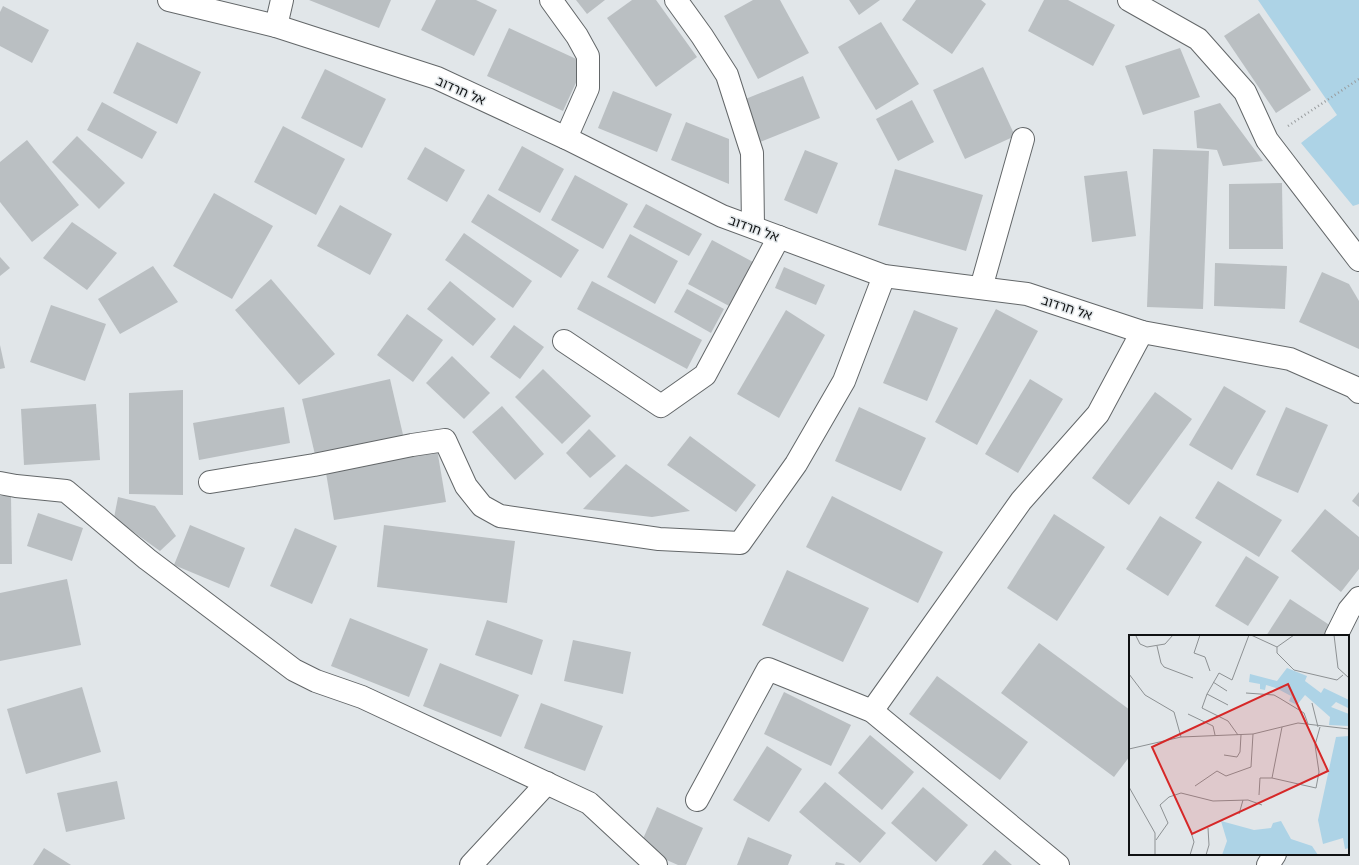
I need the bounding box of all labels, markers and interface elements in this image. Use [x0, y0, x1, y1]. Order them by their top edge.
street label: אל חרדוב [434, 72, 488, 108]
street label: אל חרדוב [727, 212, 781, 244]
street label: אל חרדוב [1040, 291, 1094, 323]
inset map [1129, 635, 1349, 855]

